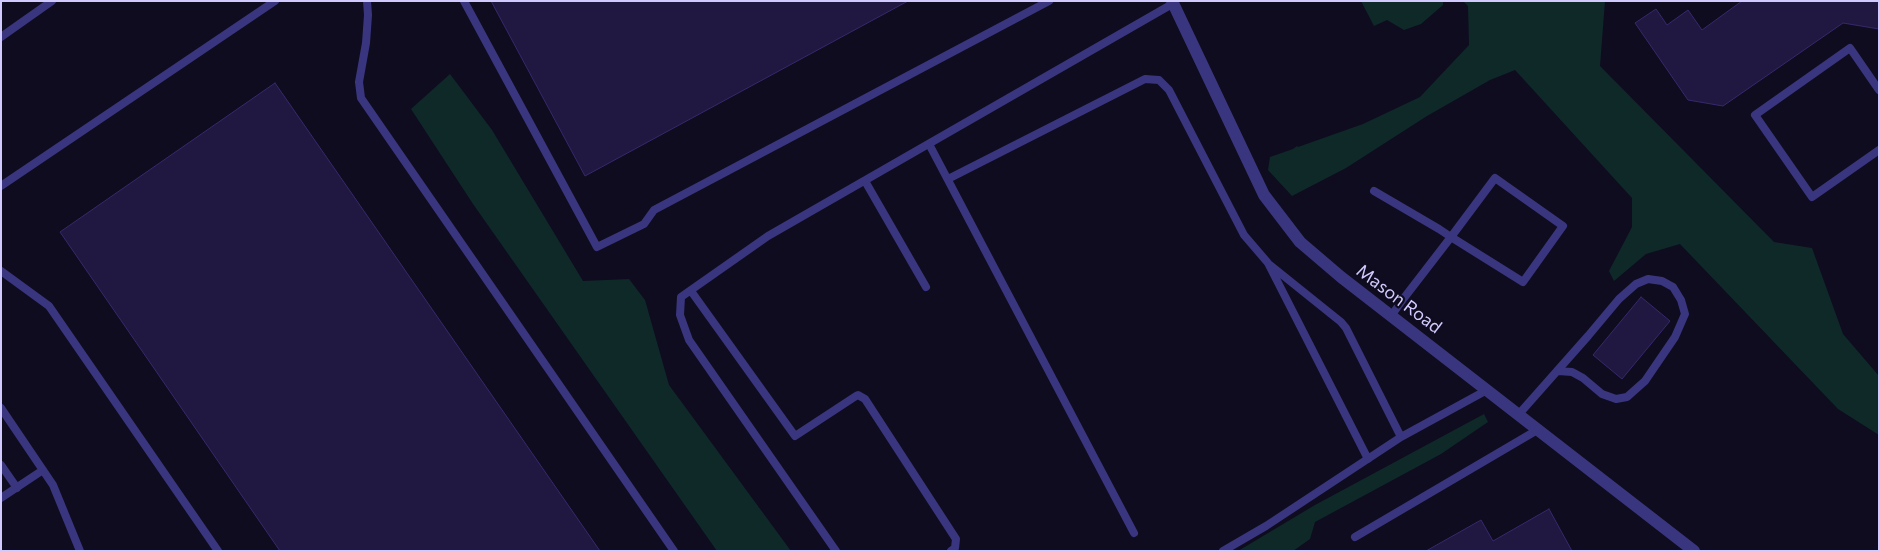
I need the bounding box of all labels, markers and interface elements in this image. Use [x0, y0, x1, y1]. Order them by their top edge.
street label: Mason Road [1352, 260, 1446, 338]

